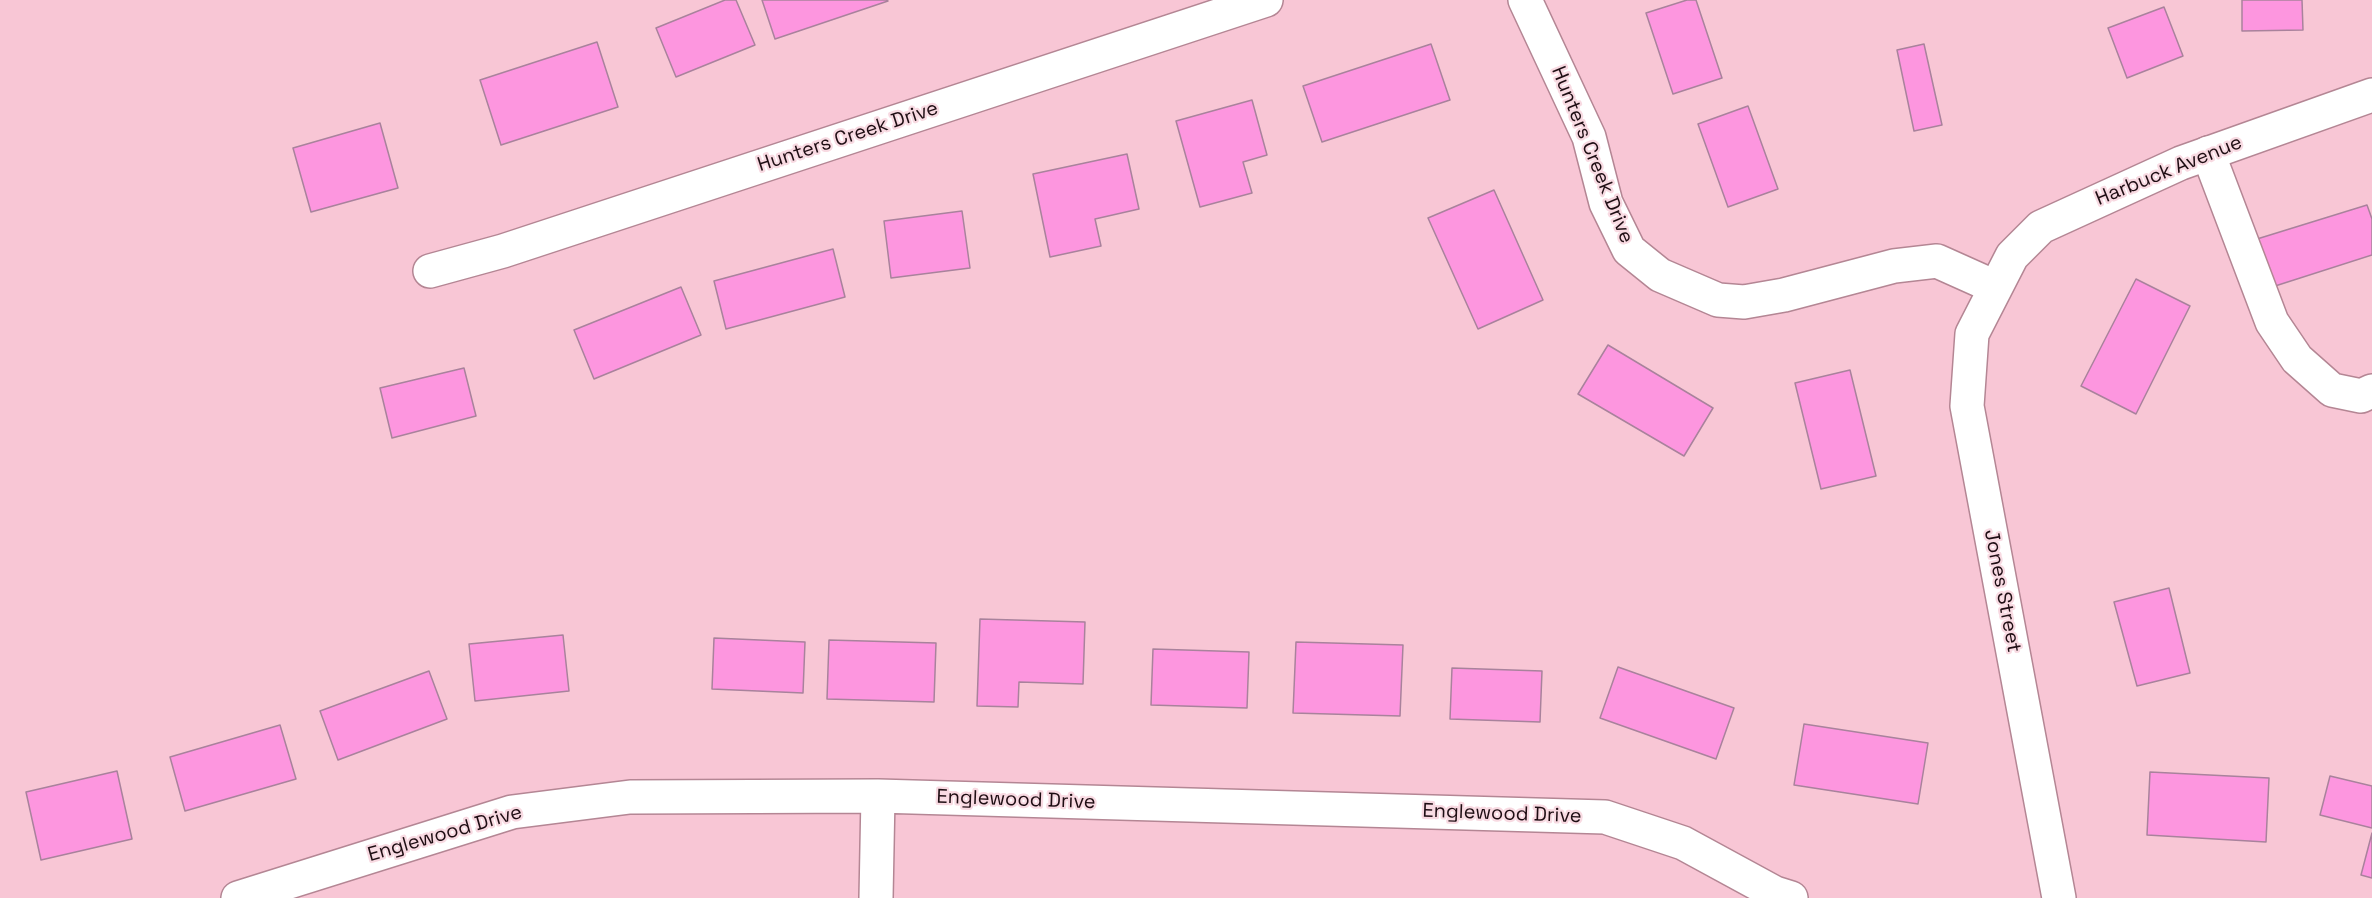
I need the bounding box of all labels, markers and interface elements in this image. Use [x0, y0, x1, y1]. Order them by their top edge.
street label: Hunters Creek Drive [1546, 63, 1638, 247]
street label: Hunters Creek Drive [755, 96, 941, 178]
street label: Harbuck Avenue [2092, 131, 2246, 211]
street label: Jones Street [1978, 528, 2026, 654]
street label: Englewood Drive [936, 785, 1096, 815]
street label: Englewood Drive [1422, 799, 1582, 829]
street label: Englewood Drive [365, 800, 525, 868]

